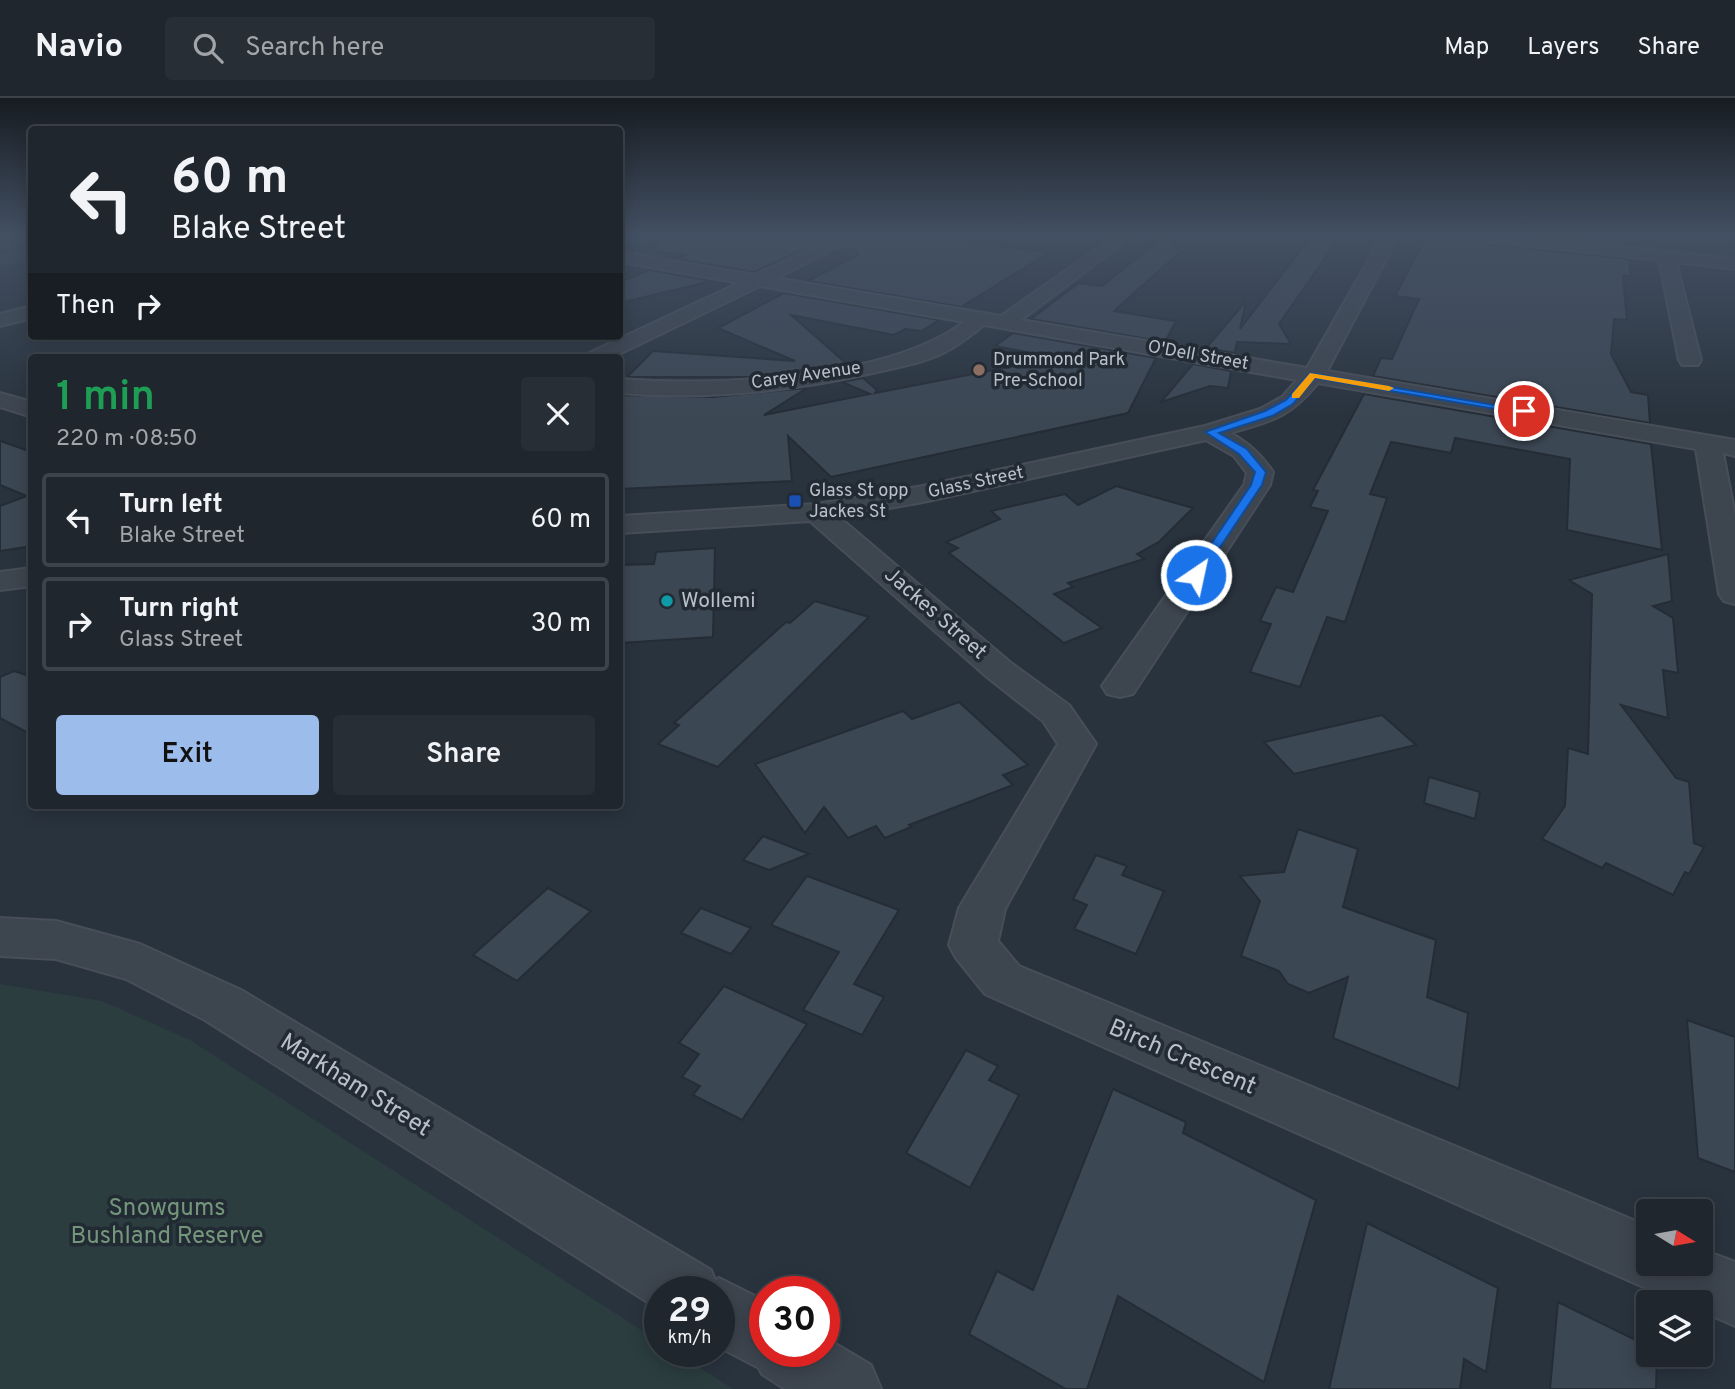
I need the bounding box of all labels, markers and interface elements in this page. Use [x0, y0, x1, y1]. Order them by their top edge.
search box [165, 17, 655, 80]
text: Navio [35, 27, 123, 69]
icon: search [189, 29, 227, 67]
text: Search here [245, 32, 384, 65]
text: Map [1444, 33, 1489, 63]
text: Layers [1527, 33, 1599, 63]
text: Share [1637, 33, 1700, 63]
text: 60 m [171, 149, 289, 211]
icon: left [56, 154, 147, 245]
text: Blake Street [171, 210, 346, 250]
icon: right [129, 287, 167, 325]
text: Then [56, 290, 115, 323]
street label: O'Dell Street [1146, 336, 1250, 376]
place label: Drummond Park Pre-School [993, 349, 1125, 393]
street label: Carey Avenue [750, 357, 862, 395]
marker: Drummond Park Pre-School [971, 362, 987, 378]
text: 1 min [56, 372, 155, 425]
button: close [521, 377, 595, 451]
pin [1494, 381, 1554, 441]
icon: arrive [1505, 392, 1543, 430]
text: 220 m · 08:50 [56, 425, 198, 454]
street label: Glass Street [926, 462, 1026, 504]
place label: Glass St opp Jackes St [809, 480, 909, 524]
text: Turn left [119, 489, 223, 522]
marker: Glass St opp Jackes St [787, 493, 803, 509]
icon: left [60, 501, 98, 539]
text: 60 m [531, 504, 591, 537]
text: Blake Street [119, 522, 245, 551]
position arrow [1159, 538, 1233, 612]
street label: Jackes Street [878, 562, 992, 666]
place label: Wollemi [681, 588, 756, 615]
text: Turn right [119, 593, 239, 626]
marker: Wollemi [659, 593, 675, 609]
icon: right [60, 605, 98, 643]
text: 30 m [531, 608, 591, 641]
text: Glass Street [119, 626, 243, 655]
button: Exit [56, 715, 319, 795]
button: Share [333, 715, 595, 795]
street label: Birch Crescent [1104, 1013, 1260, 1103]
street label: Markham Street [274, 1028, 436, 1144]
park label: Snowgums Bushland Reserve [70, 1194, 264, 1252]
north arrow [1636, 1199, 1713, 1276]
map controls [1636, 1199, 1713, 1367]
speed limit sign: 30 [749, 1276, 840, 1367]
text: 29 [668, 1290, 711, 1334]
button: layers [1636, 1290, 1713, 1367]
text: km/h [668, 1327, 711, 1350]

